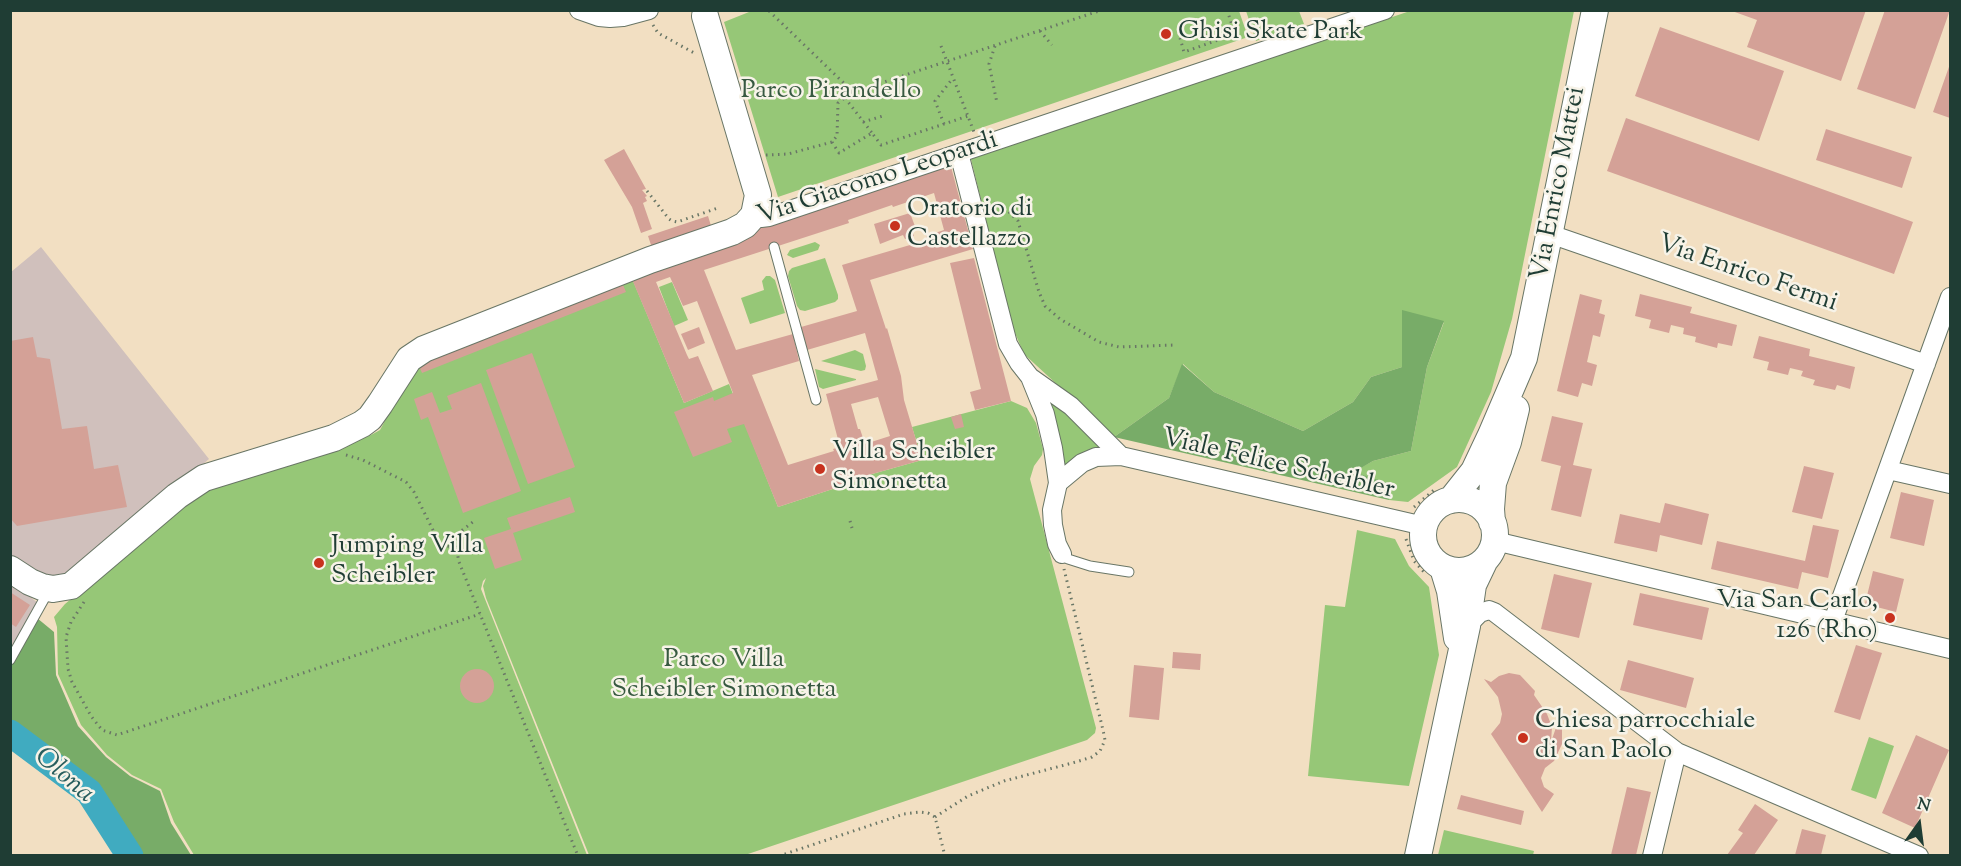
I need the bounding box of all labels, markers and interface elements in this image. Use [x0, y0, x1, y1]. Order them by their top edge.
place label: Ghisi Skate Park [1178, 18, 1363, 50]
marker: Ghisi Skate Park [1159, 27, 1173, 41]
park label: Parco Pirandello [741, 77, 921, 109]
street label: Via Enrico Mattei [1526, 85, 1594, 283]
street label: Via Giacomo Leopardi [754, 126, 1002, 234]
place label: Oratorio di Castellazzo [907, 195, 1033, 256]
marker: Oratorio di Castellazzo [888, 219, 902, 233]
street label: Via Enrico Fermi [1653, 230, 1841, 320]
street label: Viale Felice Scheibler [1159, 424, 1397, 508]
place label: Villa Scheibler Simonetta [832, 438, 995, 500]
marker: Villa Scheibler Simonetta [813, 462, 827, 476]
place label: Jumping Villa Scheibler [331, 532, 483, 594]
marker: Jumping Villa Scheibler [312, 556, 326, 570]
place label: Via San Carlo, 126 (Rho) [1716, 587, 1878, 648]
marker: Via San Carlo, 126 (Rho) [1883, 611, 1897, 625]
park label: Parco Villa Scheibler Simonetta [611, 646, 837, 708]
place label: Chiesa parrocchiale di San Paolo [1535, 707, 1755, 768]
marker: Chiesa parrocchiale di San Paolo [1516, 731, 1530, 745]
water label: Olona [26, 742, 100, 812]
text: N [1914, 793, 1932, 819]
north arrow [1889, 794, 1949, 854]

